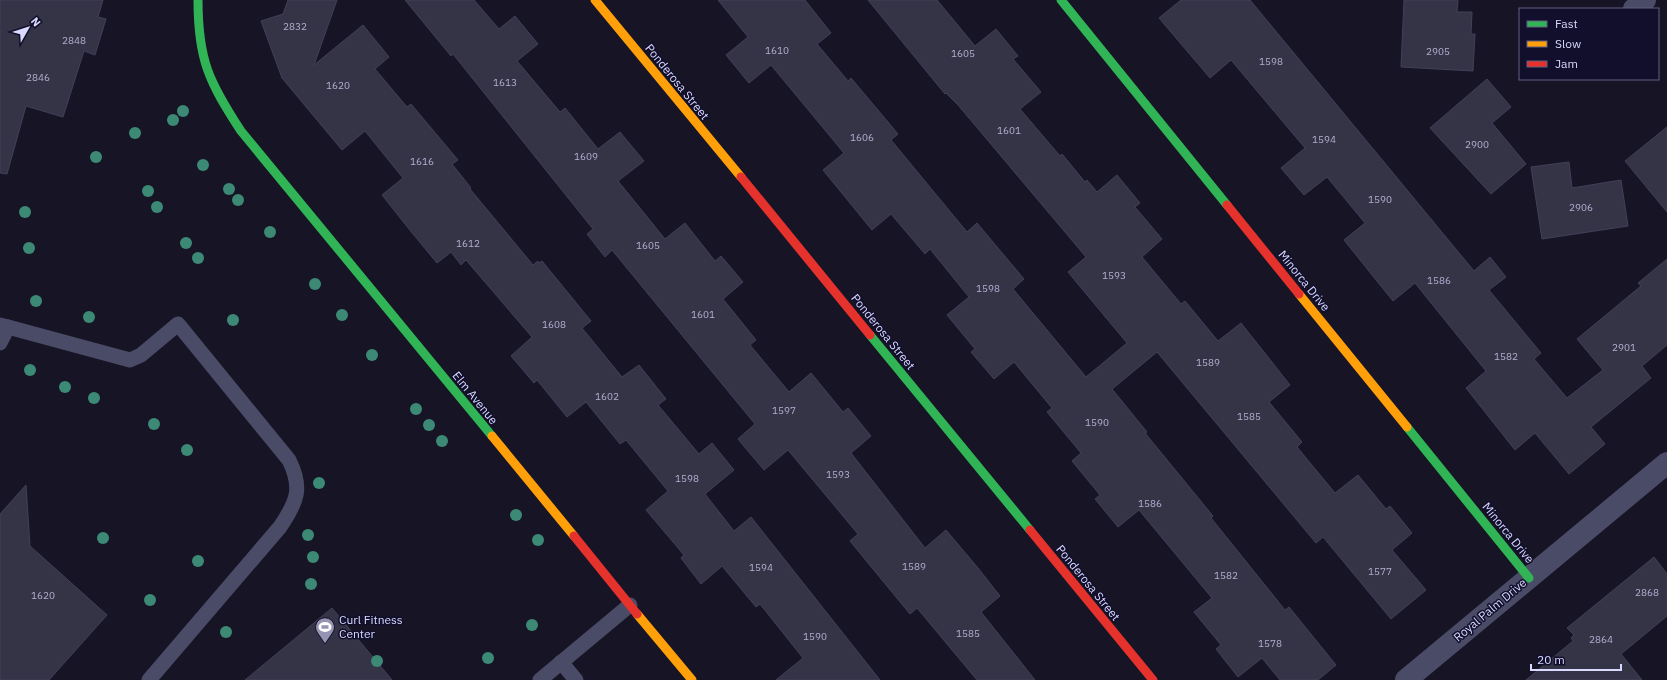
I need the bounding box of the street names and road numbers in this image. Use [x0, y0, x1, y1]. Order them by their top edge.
street label: Ponderosa Street [642, 41, 713, 123]
street label: Minorca Drive [1275, 247, 1334, 314]
street label: Ponderosa Street [848, 291, 919, 373]
street label: Elm Avenue [450, 368, 501, 427]
street label: Minorca Drive [1479, 499, 1538, 566]
street label: Ponderosa Street [1053, 542, 1124, 624]
street label: Royal Palm Drive [1450, 575, 1529, 644]

